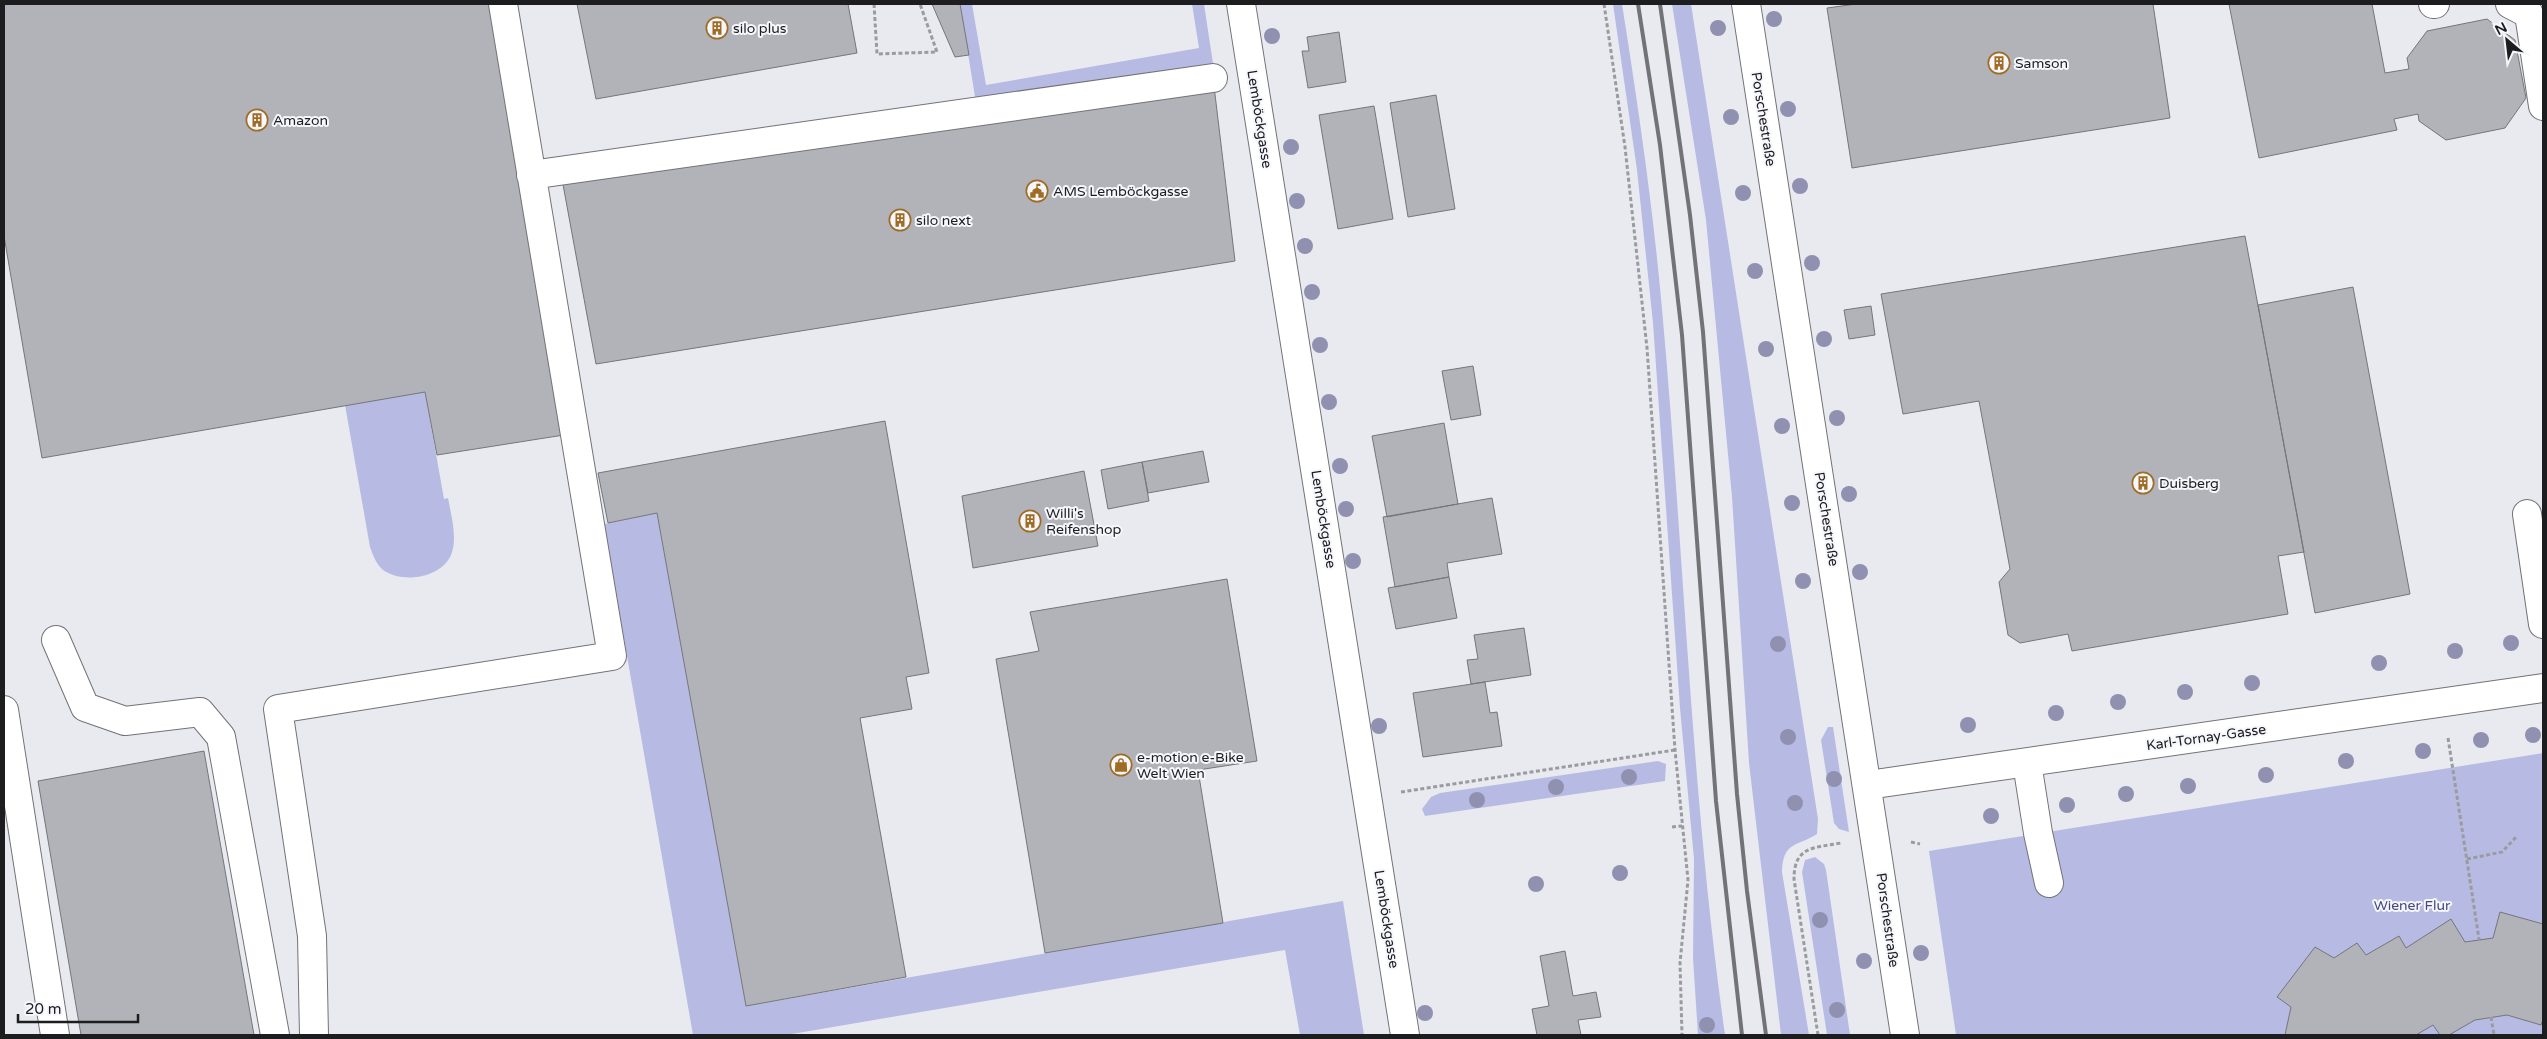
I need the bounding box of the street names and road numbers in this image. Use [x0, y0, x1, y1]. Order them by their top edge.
street label: Lemböckgasse [1243, 69, 1276, 169]
street label: Porschestraße [1748, 71, 1779, 168]
street label: Lemböckgasse [1307, 469, 1340, 569]
street label: Porschestraße [1811, 471, 1842, 568]
street label: Karl-Tornay-Gasse [2145, 721, 2267, 754]
street label: Lemböckgasse [1370, 869, 1403, 969]
street label: Porschestraße [1872, 872, 1903, 969]

